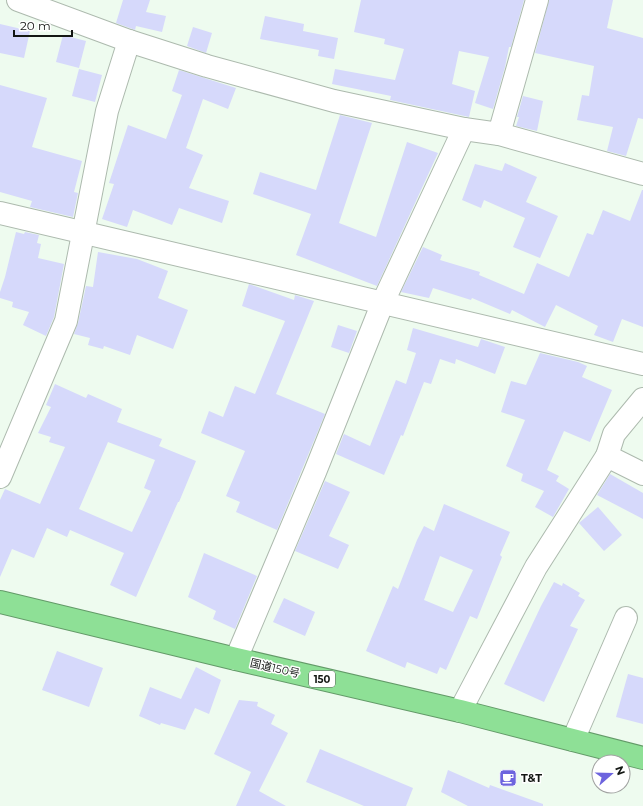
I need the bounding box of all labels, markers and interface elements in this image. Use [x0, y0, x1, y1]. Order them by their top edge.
scale bar [14, 12, 72, 38]
text: 20 m [20, 18, 51, 33]
street label: 国道150号 [249, 656, 301, 680]
road number: 150 [309, 671, 335, 687]
north arrow [591, 754, 631, 794]
text: N [612, 764, 628, 777]
cafe icon: T&T [498, 768, 518, 788]
place label: T&T [521, 771, 542, 785]

